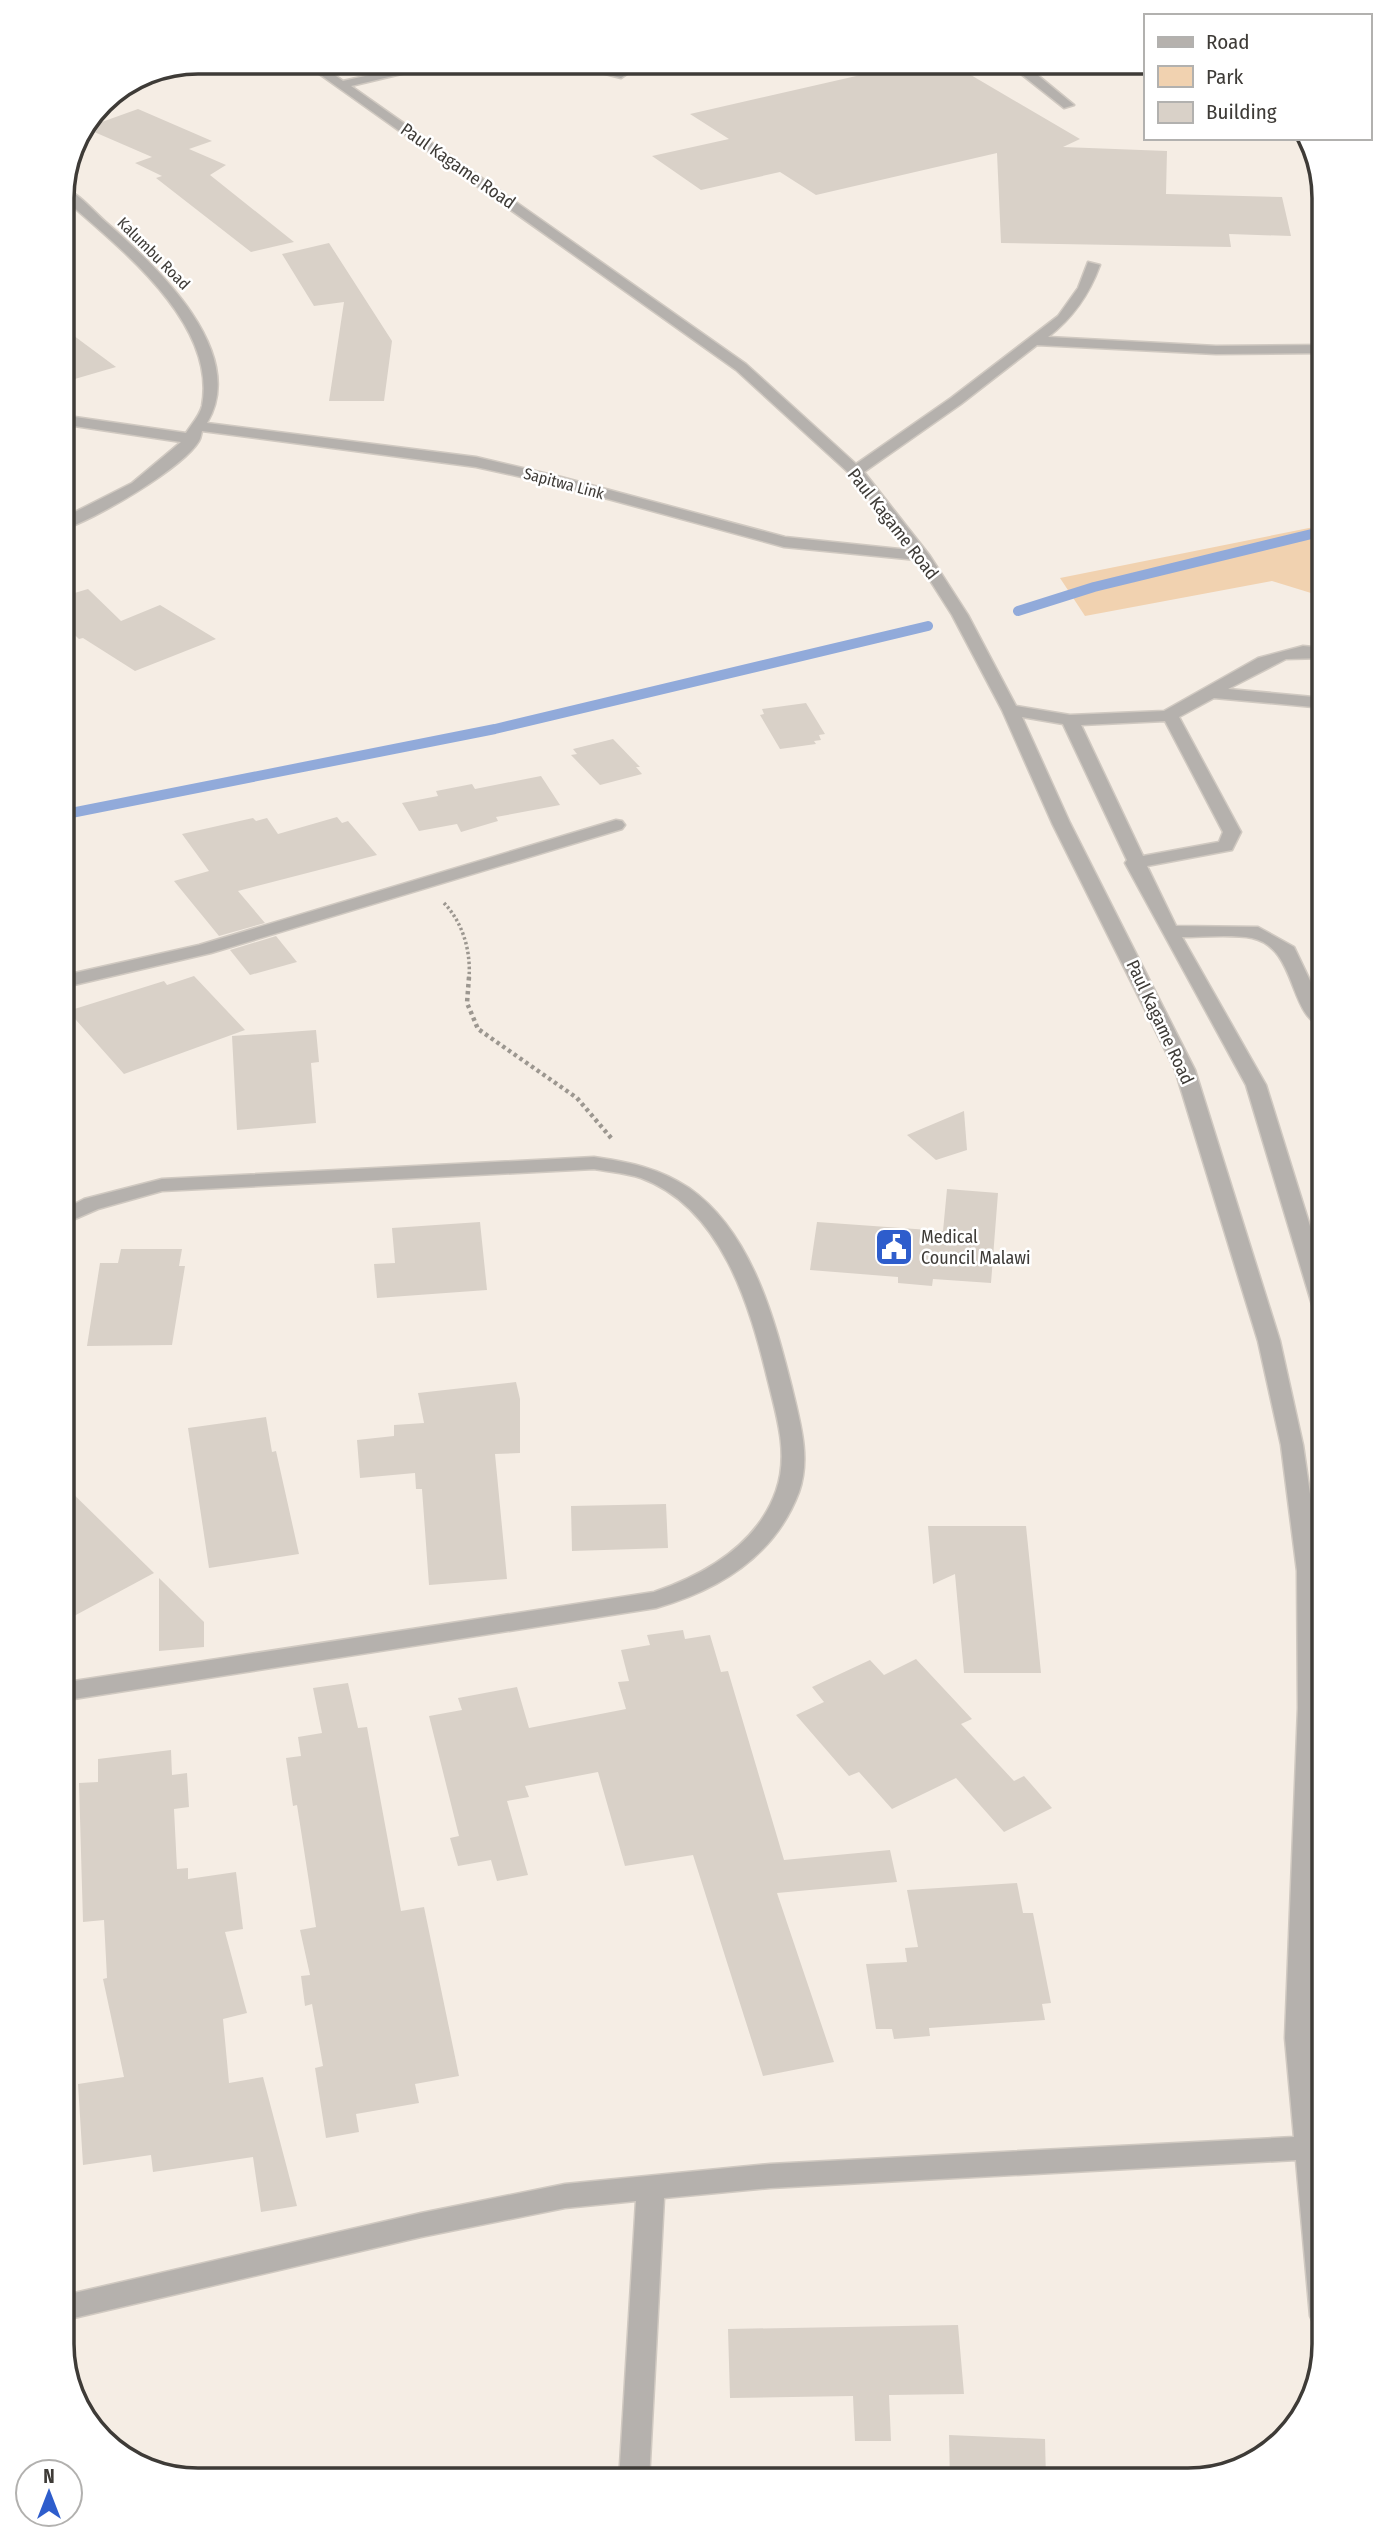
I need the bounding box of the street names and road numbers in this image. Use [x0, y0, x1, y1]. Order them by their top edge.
street label: Paul Kagame Road [396, 118, 520, 214]
street label: Kalumbu Road [113, 213, 194, 294]
street label: Sapitwa Link [522, 464, 607, 503]
street label: Paul Kagame Road [843, 464, 943, 584]
street label: Paul Kagame Road [1122, 956, 1198, 1088]

